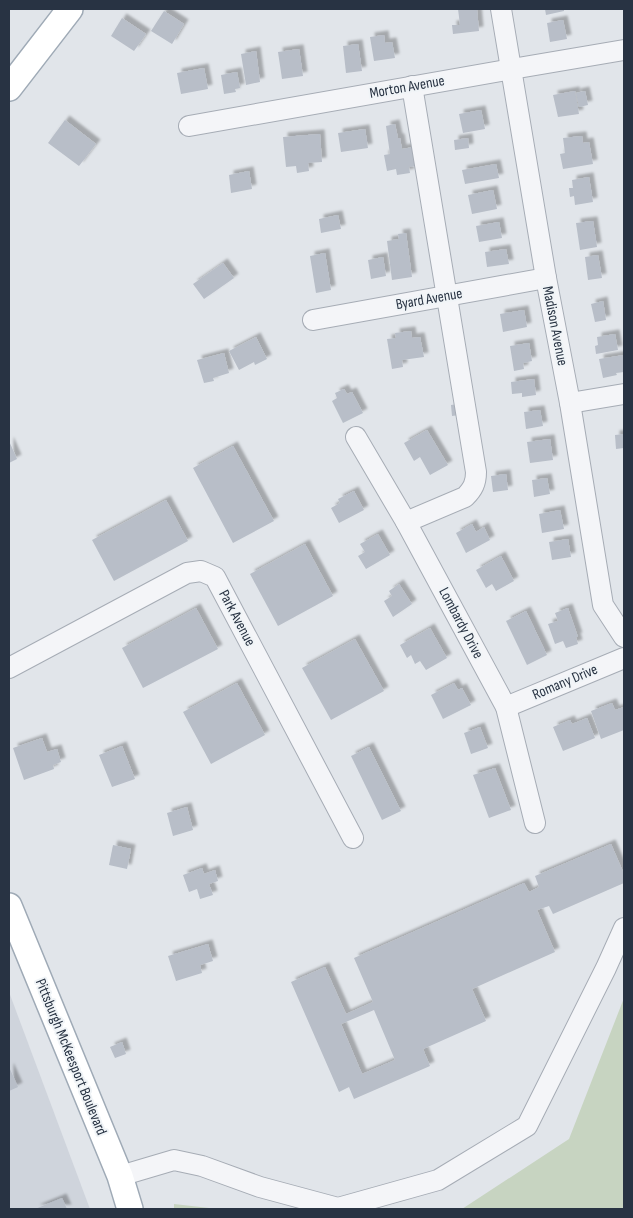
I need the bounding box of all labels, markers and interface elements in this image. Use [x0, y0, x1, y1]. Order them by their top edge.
street label: Morton Avenue [368, 71, 446, 103]
street label: Byard Avenue [394, 284, 464, 314]
street label: Madison Avenue [538, 285, 572, 367]
street label: Lombardy Drive [434, 584, 488, 662]
street label: Park Avenue [214, 587, 260, 649]
street label: Romany Drive [529, 660, 601, 704]
street label: Pittsburgh McKeesport Boulevard [31, 976, 111, 1138]

